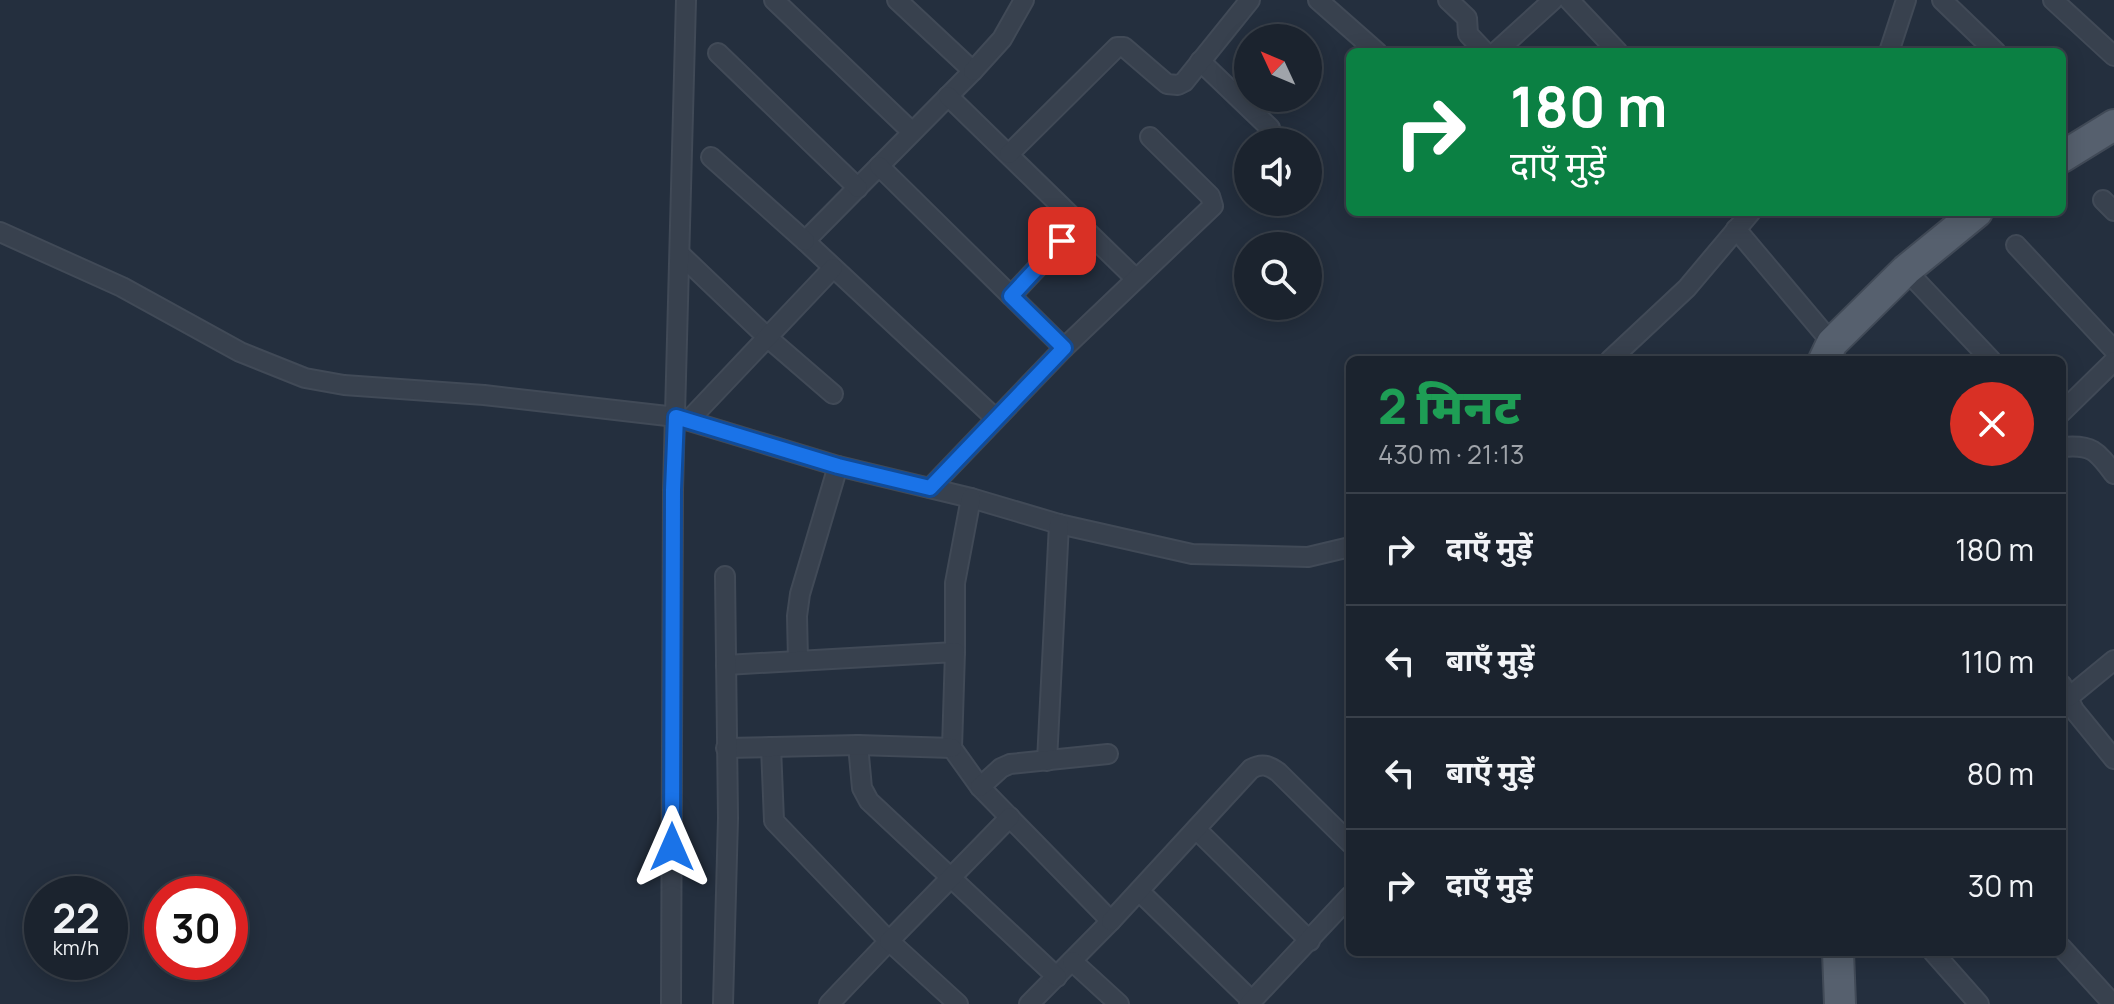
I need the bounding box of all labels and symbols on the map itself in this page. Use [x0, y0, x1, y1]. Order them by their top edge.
north arrow [1234, 24, 1322, 112]
pin [1028, 207, 1096, 275]
position arrow [630, 805, 714, 889]
speed limit sign: 30 [144, 876, 248, 980]

